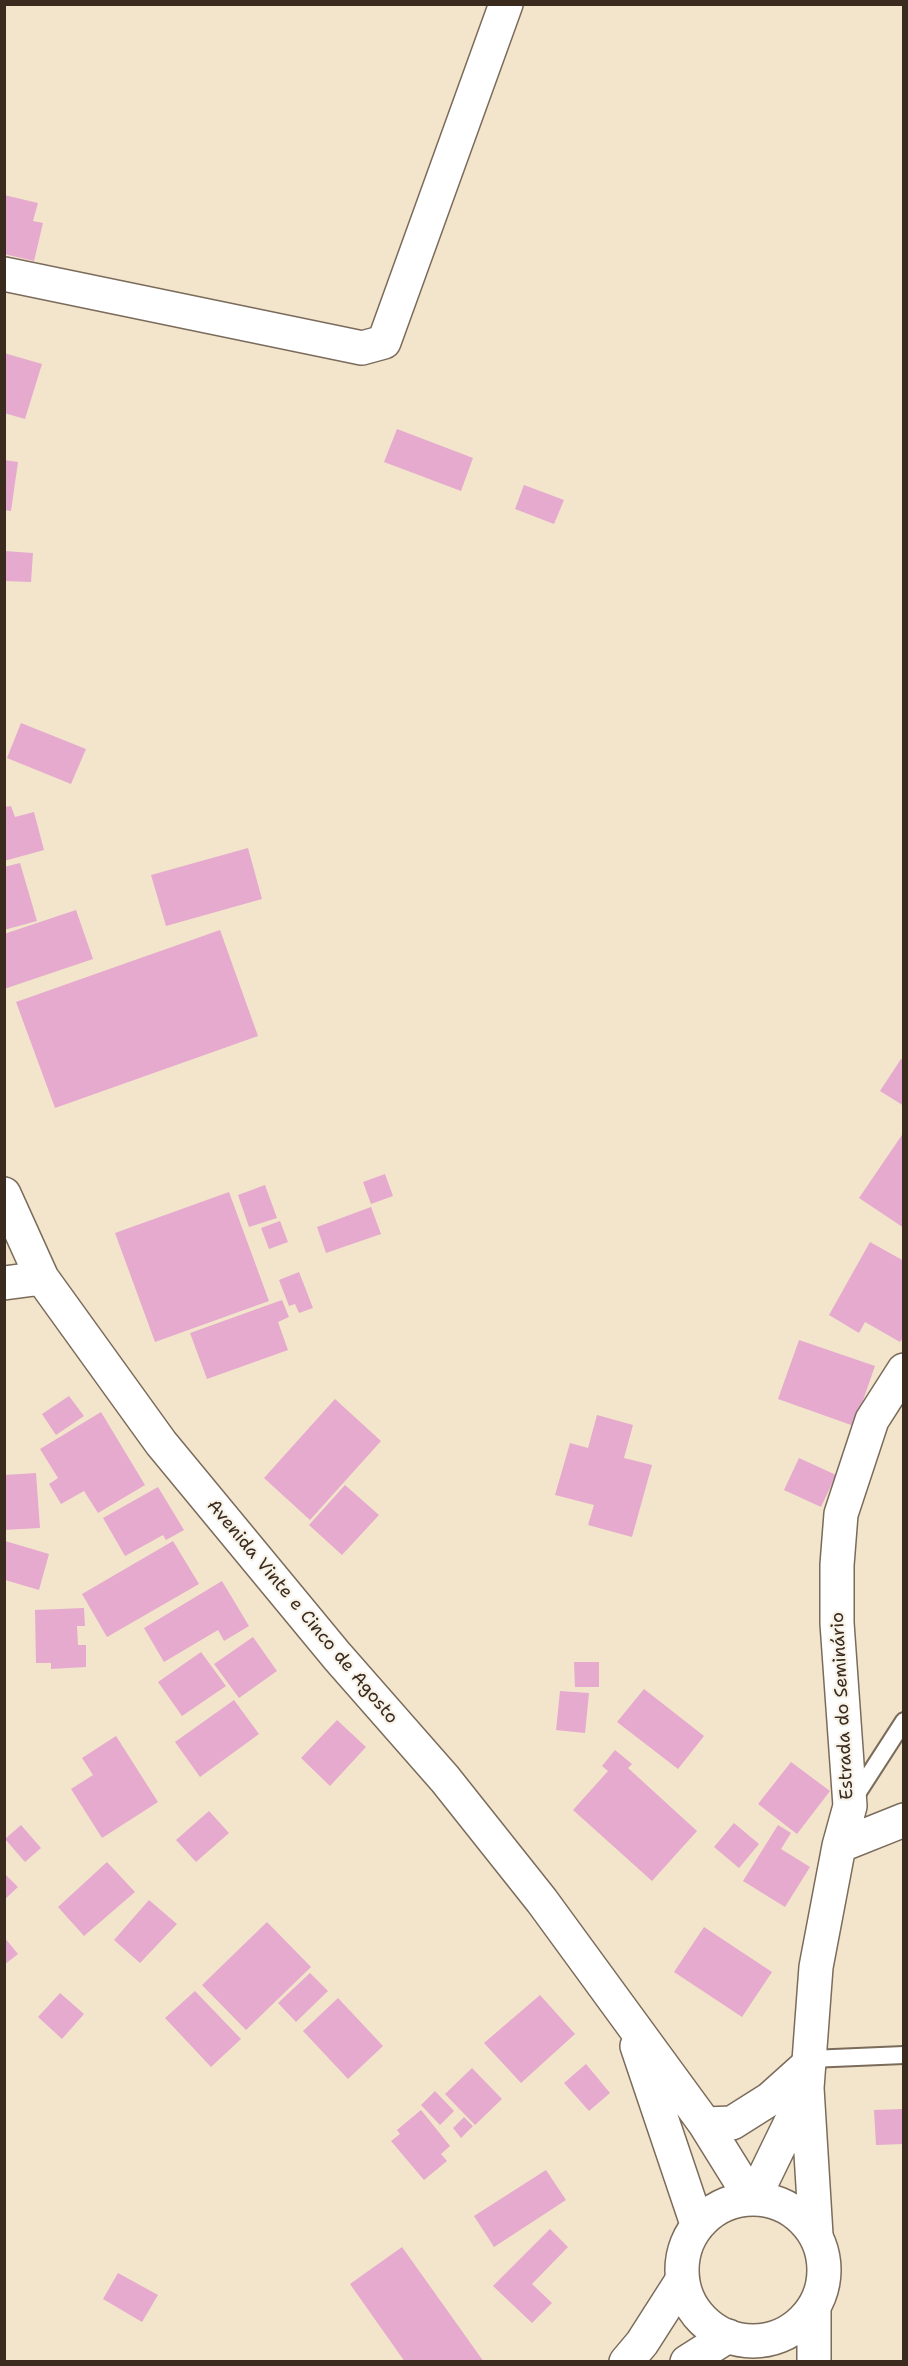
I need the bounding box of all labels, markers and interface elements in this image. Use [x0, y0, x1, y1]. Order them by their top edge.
street label: Avenida Vinte e Cinco de Agosto [202, 1496, 402, 1728]
street label: Estrada do Seminário [827, 1612, 859, 1800]

